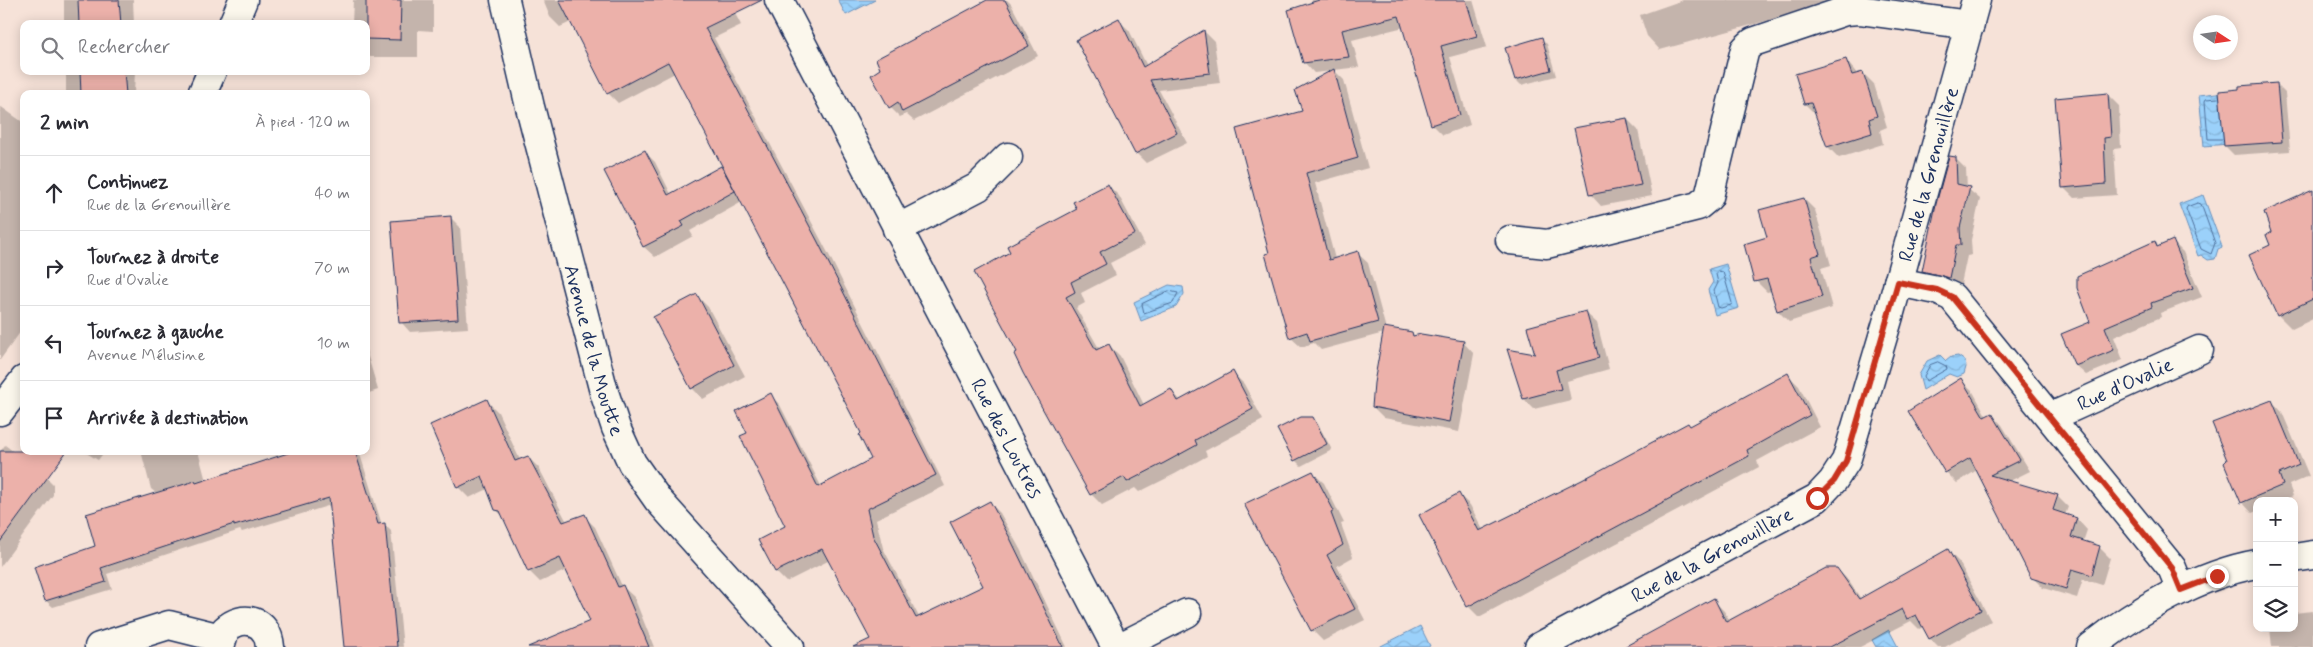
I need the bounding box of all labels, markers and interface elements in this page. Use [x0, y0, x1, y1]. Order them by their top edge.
north arrow [2193, 15, 2238, 60]
search box [20, 20, 370, 75]
icon: search [38, 34, 66, 62]
text: Rechercher [78, 35, 170, 60]
street label: Rue de la Grenouillère [1893, 84, 1966, 265]
text: 2 min [40, 109, 89, 137]
text: À pied · 120 m [255, 112, 350, 133]
text: Continuez [87, 170, 168, 195]
icon: ahead [40, 179, 68, 207]
text: 40 m [314, 183, 350, 204]
text: Rue de la Grenouillère [87, 195, 231, 216]
text: Tournez à droite [87, 245, 219, 270]
icon: right [40, 254, 68, 282]
text: 70 m [314, 258, 350, 279]
street label: Avenue de la Moutte [556, 262, 630, 441]
text: Rue d'Ovalie [87, 270, 169, 291]
text: Tournez à gauche [87, 320, 224, 345]
icon: left [40, 329, 68, 357]
text: 10 m [317, 333, 350, 354]
text: Avenue Mélusine [87, 345, 205, 366]
street label: Rue d'Ovalie [2073, 351, 2178, 418]
street label: Rue des Loutres [964, 374, 1048, 504]
icon: arrive [40, 404, 68, 432]
text: Arrivée à destination [87, 406, 248, 431]
route start [1806, 487, 1829, 510]
map controls [2253, 497, 2298, 632]
button: + [2253, 497, 2298, 542]
street label: Rue de la Grenouillère [1627, 501, 1798, 610]
button: − [2253, 542, 2298, 587]
route end [2206, 565, 2229, 588]
button: layers [2253, 587, 2298, 632]

